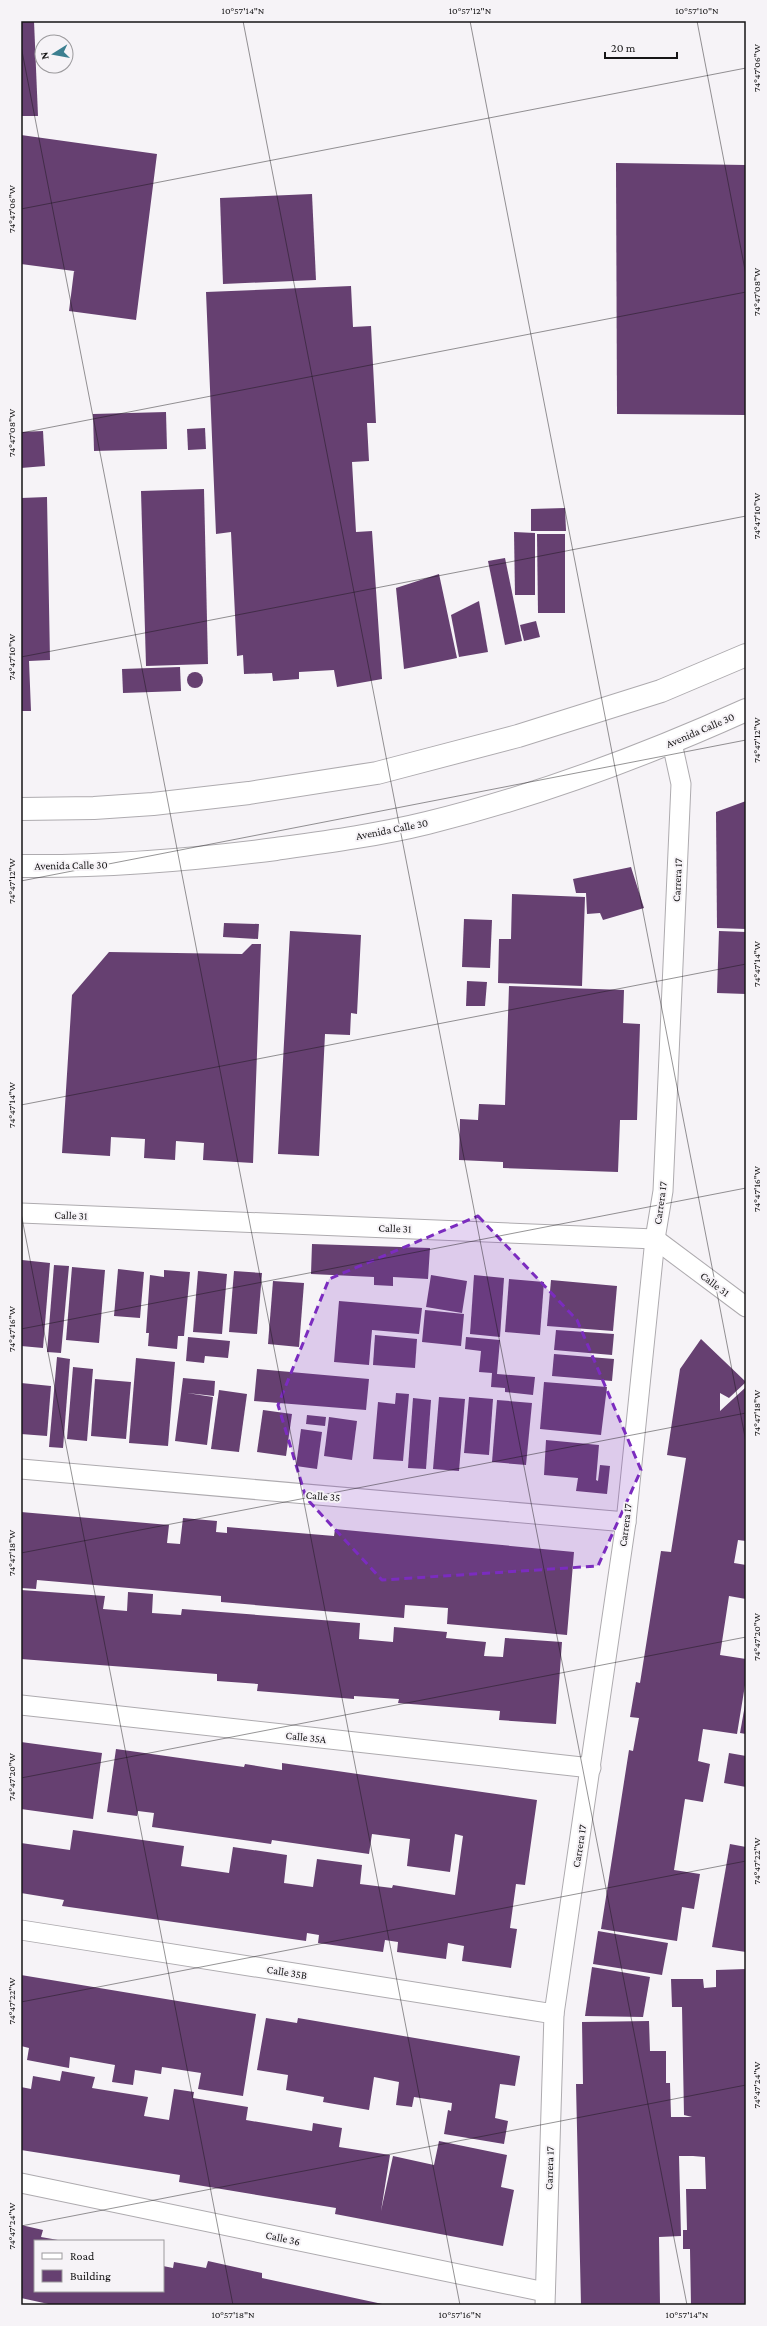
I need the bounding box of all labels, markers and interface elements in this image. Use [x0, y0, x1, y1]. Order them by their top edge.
text: 10°57'14"N [222, 5, 265, 16]
text: 10°57'12"N [449, 5, 492, 16]
text: 10°57'10"N [675, 5, 719, 16]
north arrow [34, 34, 74, 74]
scale bar [605, 34, 677, 60]
text: 20 m [611, 41, 636, 55]
text: 74°47'06"W [751, 43, 762, 92]
text: N [37, 51, 51, 61]
text: 74°47'06"W [6, 184, 17, 233]
text: 74°47'08"W [751, 267, 762, 316]
text: 74°47'08"W [6, 408, 17, 457]
text: 74°47'10"W [751, 492, 762, 539]
text: 74°47'10"W [6, 633, 17, 680]
street label: Avenida Calle 30 [664, 710, 736, 750]
text: 74°47'12"W [751, 716, 762, 763]
street label: Avenida Calle 30 [355, 816, 429, 842]
text: 74°47'12"W [6, 857, 17, 904]
street label: Avenida Calle 30 [34, 858, 108, 872]
street label: Carrera 17 [670, 858, 684, 902]
text: 74°47'14"W [751, 940, 762, 987]
text: 74°47'14"W [6, 1081, 17, 1128]
text: 74°47'16"W [751, 1165, 762, 1212]
street label: Carrera 17 [651, 1181, 669, 1225]
street label: Calle 31 [54, 1208, 88, 1222]
street label: Calle 31 [378, 1221, 412, 1235]
street label: Calle 31 [698, 1269, 732, 1299]
text: 74°47'16"W [6, 1305, 17, 1352]
text: 74°47'18"W [751, 1389, 762, 1436]
street label: Calle 35 [305, 1489, 341, 1503]
street label: Carrera 17 [616, 1503, 634, 1547]
text: 74°47'18"W [6, 1529, 17, 1576]
text: 74°47'20"W [751, 1612, 762, 1661]
street label: Calle 35A [285, 1729, 328, 1745]
text: 74°47'20"W [6, 1752, 17, 1801]
street label: Carrera 17 [570, 1824, 588, 1868]
text: 74°47'22"W [751, 1837, 762, 1884]
street label: Calle 35B [266, 1963, 308, 1981]
text: 74°47'22"W [6, 1977, 17, 2024]
text: 74°47'24"W [751, 2061, 762, 2109]
street label: Carrera 17 [542, 2146, 556, 2190]
text: 74°47'24"W [6, 2202, 17, 2250]
street label: Calle 36 [265, 2228, 301, 2248]
legend [34, 2240, 164, 2292]
text: Road [70, 2249, 95, 2263]
text: Building [70, 2269, 111, 2283]
text: 10°57'18"N [211, 2309, 255, 2320]
text: 10°57'16"N [439, 2309, 482, 2320]
text: 10°57'14"N [666, 2309, 709, 2320]

